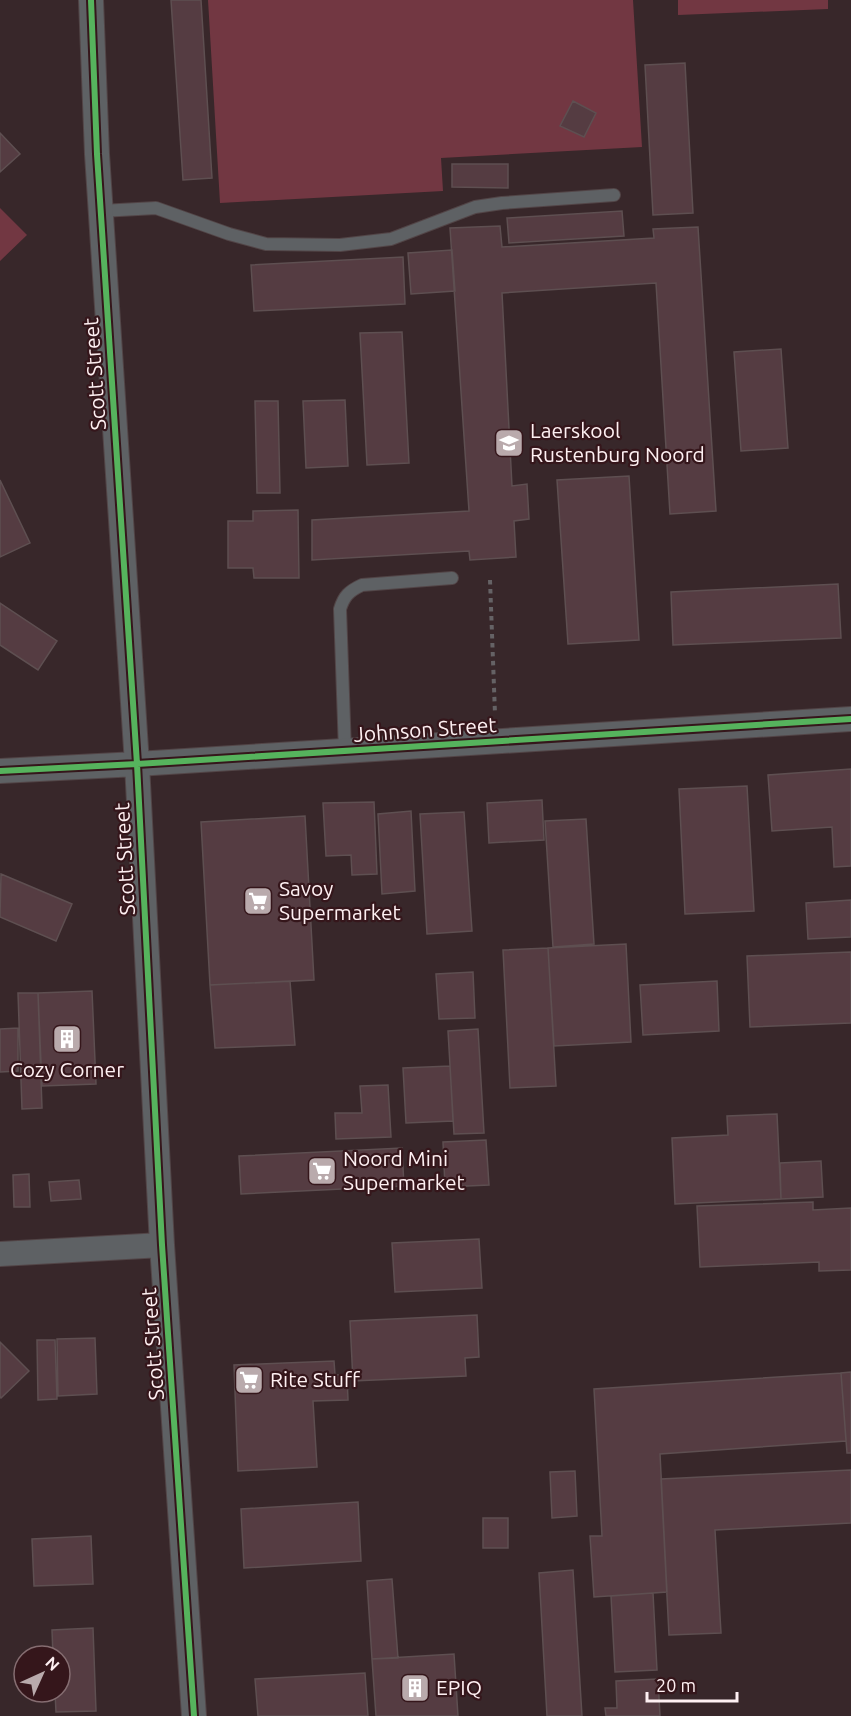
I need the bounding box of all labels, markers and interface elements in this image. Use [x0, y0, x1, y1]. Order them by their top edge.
street label: Scott Street [78, 317, 110, 431]
place label: Laerskool Rustenburg Noord [530, 418, 705, 466]
school or university icon: Laerskool Rustenburg Noord [493, 427, 525, 459]
street label: Johnson Street [353, 712, 497, 746]
street label: Scott Street [109, 802, 139, 916]
place label: Savoy Supermarket [279, 876, 401, 924]
supermarket icon: Savoy Supermarket [242, 885, 274, 917]
building icon: Cozy Corner [51, 1023, 83, 1055]
place label: Cozy Corner [10, 1057, 124, 1081]
place label: Noord Mini Supermarket [343, 1146, 465, 1194]
supermarket icon: Noord Mini Supermarket [306, 1155, 338, 1187]
street label: Scott Street [136, 1287, 168, 1401]
supermarket icon: Rite Stuff [233, 1364, 265, 1396]
place label: Rite Stuff [270, 1367, 361, 1391]
north arrow [12, 1644, 72, 1704]
text: N [42, 1653, 63, 1674]
scale bar [647, 1665, 737, 1703]
building icon: EPIQ [399, 1672, 431, 1704]
place label: EPIQ [436, 1675, 482, 1699]
text: 20 m [656, 1675, 696, 1695]

